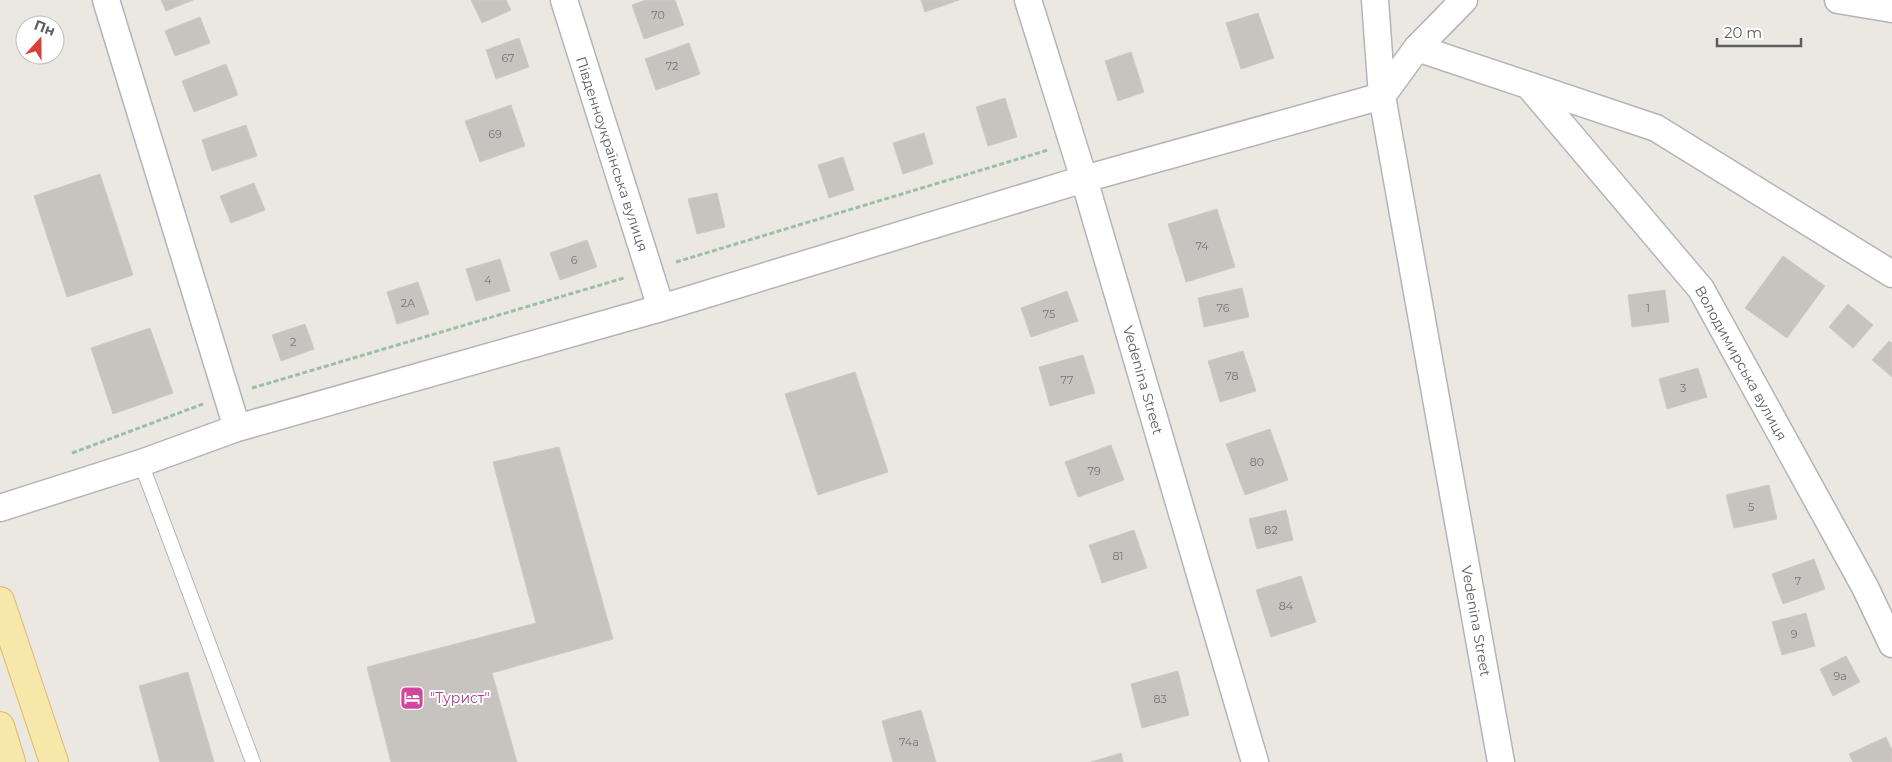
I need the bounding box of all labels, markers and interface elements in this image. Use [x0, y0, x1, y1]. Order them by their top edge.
house number: 70 [651, 8, 665, 22]
north arrow [15, 15, 65, 65]
scale bar [1717, 15, 1801, 47]
text: Пн [32, 16, 58, 40]
text: 20 m [1724, 23, 1762, 42]
house number: 67 [501, 51, 515, 65]
street label: Південноукраїнська вулиця [572, 54, 652, 254]
house number: 72 [666, 59, 678, 73]
house number: 69 [488, 127, 502, 141]
house number: 74 [1195, 239, 1209, 253]
house number: 6 [571, 253, 578, 267]
house number: 4 [484, 273, 492, 287]
street label: Володимирська вулиця [1691, 282, 1791, 444]
house number: 2А [401, 296, 416, 310]
house number: 76 [1217, 301, 1230, 315]
house number: 1 [1646, 301, 1650, 315]
house number: 75 [1043, 307, 1055, 321]
street label: Vedenina Street [1119, 324, 1167, 437]
house number: 2 [290, 335, 296, 349]
house number: 78 [1225, 369, 1239, 383]
house number: 77 [1061, 373, 1073, 387]
house number: 3 [1680, 381, 1686, 395]
house number: 80 [1250, 455, 1264, 469]
house number: 79 [1087, 464, 1101, 478]
house number: 5 [1748, 500, 1754, 514]
house number: 82 [1264, 523, 1278, 537]
house number: 81 [1113, 549, 1124, 563]
street label: Vedenina Street [1457, 564, 1495, 678]
house number: 7 [1795, 574, 1801, 588]
house number: 84 [1279, 599, 1294, 613]
house number: 9 [1791, 627, 1798, 641]
house number: 9а [1833, 669, 1847, 683]
hotel icon: "Турист" [399, 685, 425, 711]
place label: "Турист" [430, 689, 490, 707]
house number: 83 [1153, 692, 1167, 706]
house number: 74а [899, 735, 919, 749]

